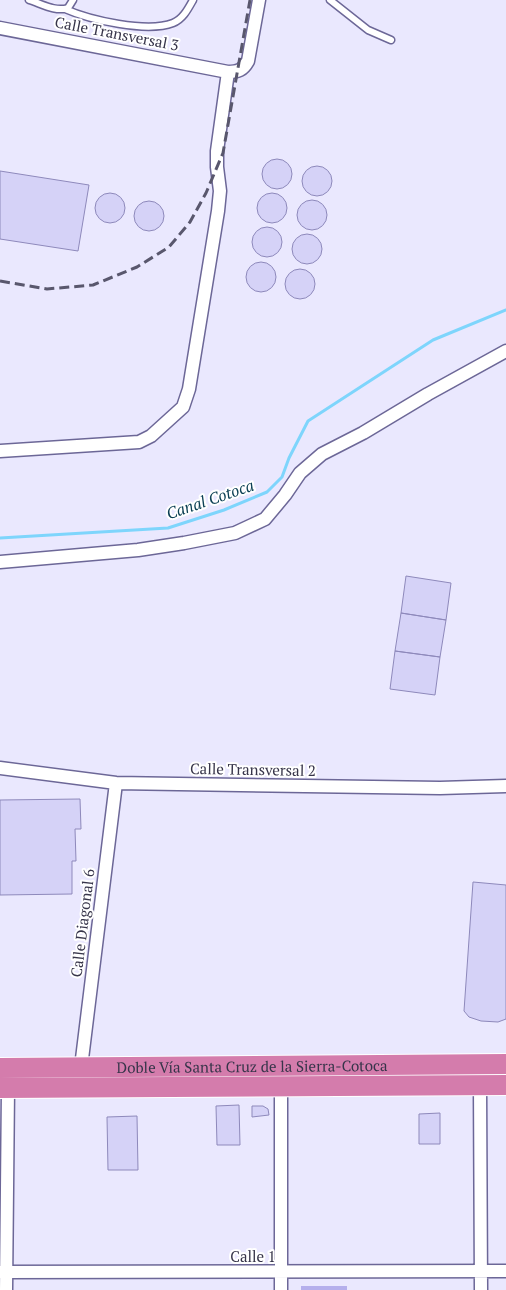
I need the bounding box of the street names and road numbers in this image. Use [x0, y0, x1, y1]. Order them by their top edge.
street label: Calle Transversal 3 [53, 11, 181, 55]
street label: Calle Transversal 2 [190, 758, 316, 780]
street label: Calle Diagonal 6 [65, 868, 99, 978]
street label: Doble Vía Santa Cruz de la Sierra-Cotoca [116, 1055, 388, 1077]
street label: Calle 1 [230, 1246, 276, 1266]

